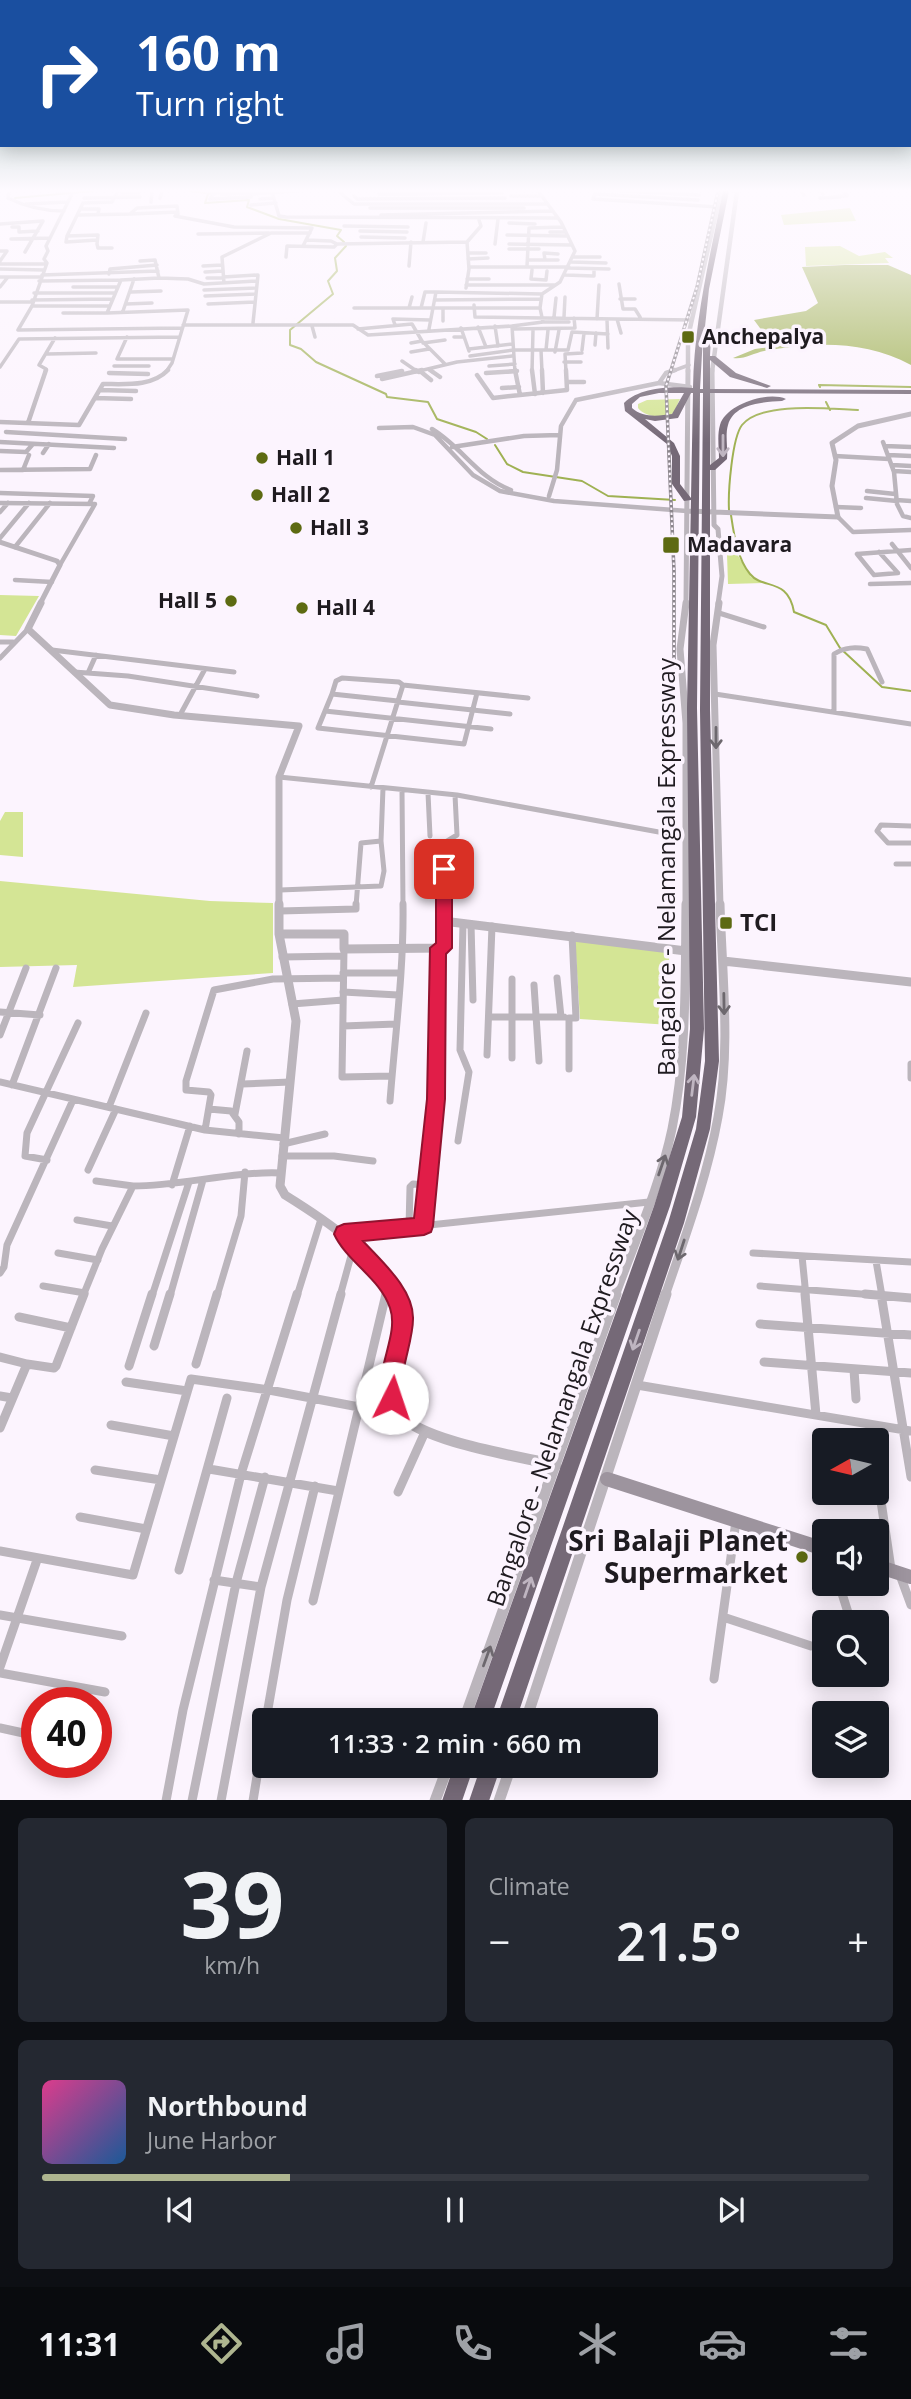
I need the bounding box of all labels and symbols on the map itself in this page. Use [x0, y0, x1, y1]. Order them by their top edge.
place label: Anchepalya [702, 322, 824, 350]
marker: Anchepalya [680, 329, 696, 345]
one-way arrow [716, 434, 730, 457]
place label: Hall 1 [276, 443, 335, 471]
marker: Hall 1 [254, 450, 270, 466]
place label: Hall 2 [271, 480, 330, 508]
marker: Hall 2 [249, 487, 265, 503]
place label: Hall 3 [310, 513, 369, 541]
marker: Hall 3 [288, 520, 304, 536]
place label: Madavara [687, 530, 792, 558]
marker: Madavara [661, 535, 681, 555]
place label: Hall 5 [158, 586, 217, 614]
marker: Hall 5 [223, 593, 239, 609]
place label: Hall 4 [316, 593, 375, 621]
marker: Hall 4 [294, 600, 310, 616]
street label: Bangalore - Nelamangala Expressway [649, 657, 682, 1076]
one-way arrow [709, 726, 723, 749]
pin [414, 839, 474, 899]
place label: TCI [740, 905, 777, 938]
marker: TCI [718, 915, 734, 931]
one-way arrow [717, 992, 731, 1015]
one-way arrow [687, 1074, 700, 1097]
one-way arrow [657, 1154, 669, 1176]
street label: Bangalore - Nelamangala Expressway [478, 1204, 646, 1610]
one-way arrow [674, 1239, 686, 1261]
one-way arrow [629, 1328, 641, 1350]
position arrow [355, 1361, 429, 1435]
north arrow [812, 1428, 889, 1505]
place label: Sri Balaji Planet Supermarket [568, 1521, 788, 1591]
marker: Sri Balaji Planet Supermarket [794, 1549, 810, 1565]
one-way arrow [522, 1576, 535, 1598]
one-way arrow [482, 1646, 495, 1668]
speed limit sign: 40 [21, 1687, 112, 1778]

